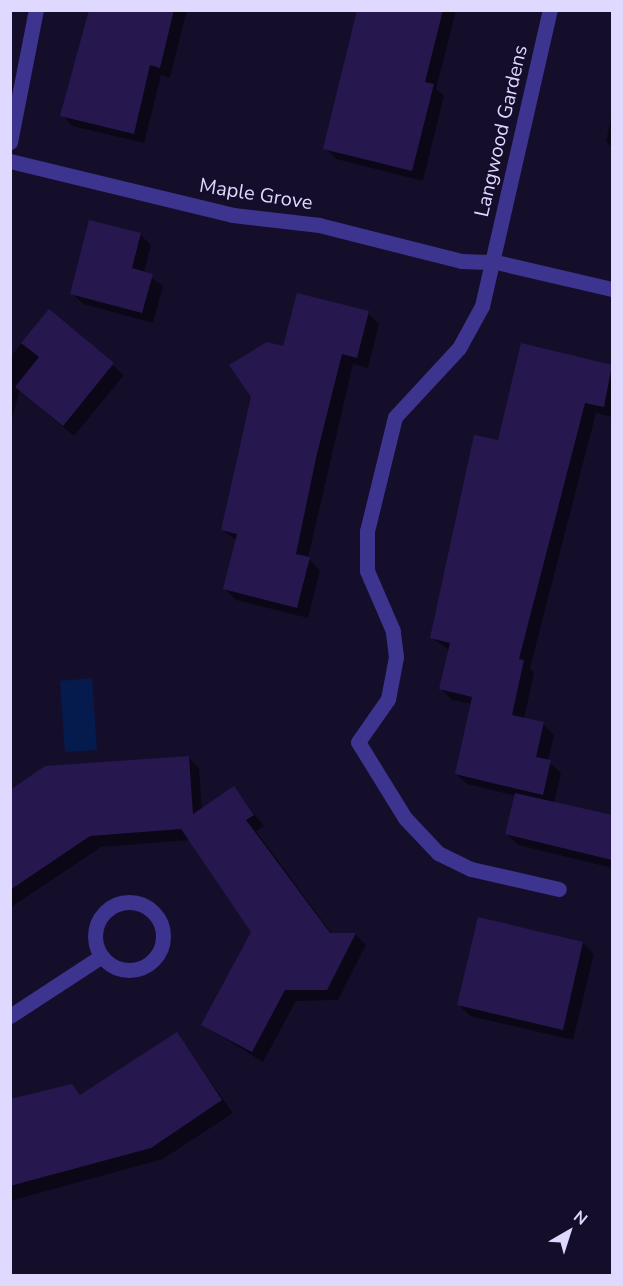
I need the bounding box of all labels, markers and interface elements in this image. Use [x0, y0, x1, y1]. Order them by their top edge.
street label: Langwood Gardens [470, 43, 532, 219]
street label: Maple Grove [198, 173, 314, 215]
north arrow [539, 1202, 599, 1262]
text: N [569, 1206, 592, 1230]

